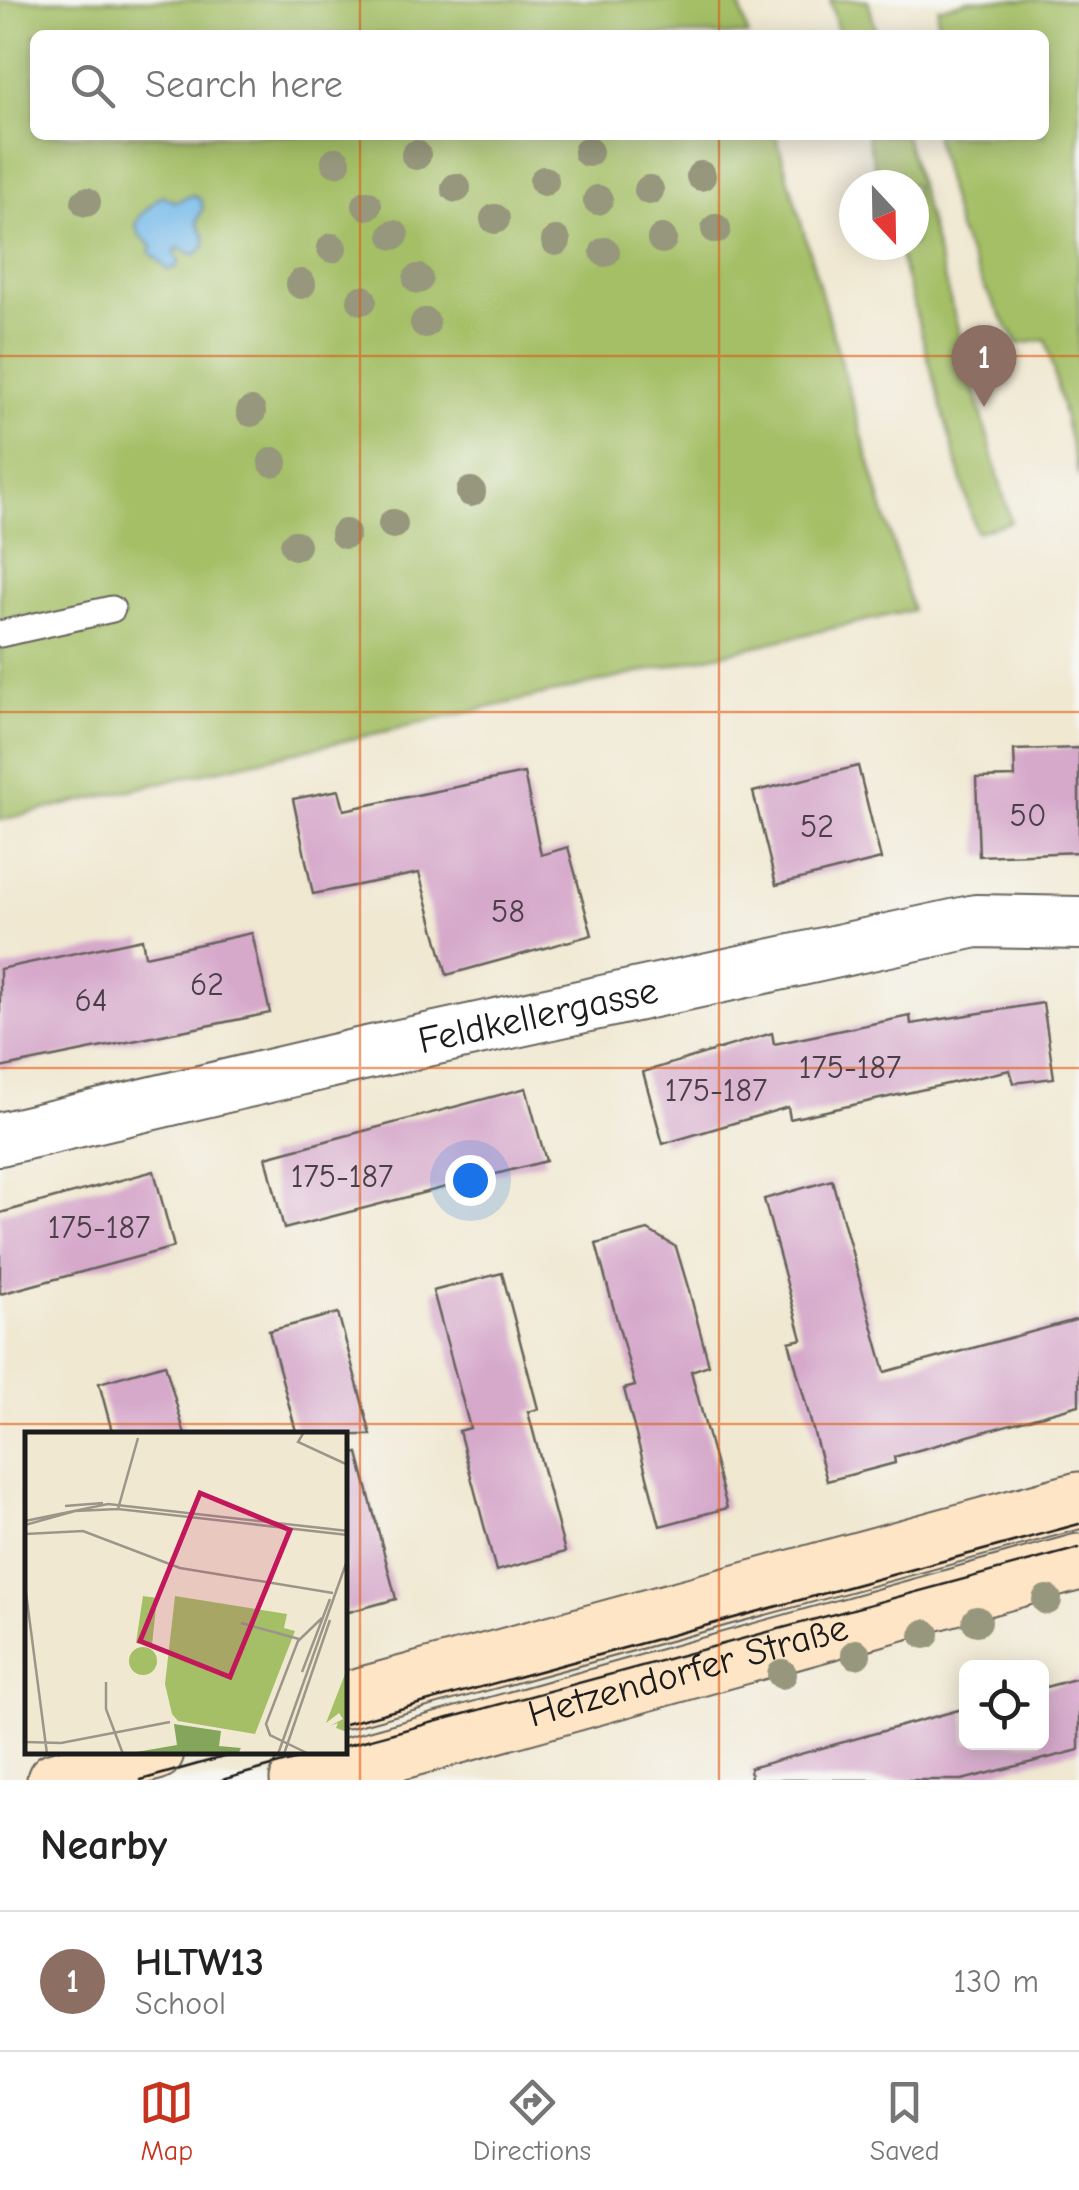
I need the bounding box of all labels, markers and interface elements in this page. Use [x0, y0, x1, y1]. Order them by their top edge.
search box [30, 30, 1049, 140]
icon: search [65, 58, 120, 113]
text: Search here [145, 63, 343, 107]
north arrow [839, 170, 929, 260]
pin: 1 [952, 324, 1016, 407]
house number: 50 [1010, 797, 1046, 834]
house number: 52 [800, 808, 834, 845]
house number: 58 [491, 893, 525, 930]
house number: 62 [190, 966, 224, 1003]
street label: Feldkellergasse [414, 969, 662, 1063]
house number: 64 [75, 982, 107, 1019]
house number: 175-187 [799, 1049, 901, 1086]
house number: 175-187 [665, 1072, 767, 1109]
your location [445, 1155, 496, 1206]
house number: 175-187 [291, 1158, 393, 1195]
house number: 175-187 [48, 1209, 150, 1246]
inset map [25, 1432, 348, 1755]
street label: Hetzendorfer Straße [523, 1606, 853, 1737]
map controls [959, 1660, 1049, 1750]
button: locate [959, 1660, 1049, 1750]
text: Nearby [40, 1821, 167, 1870]
text: HLTW13 [135, 1941, 264, 1985]
text: 1 [66, 1963, 79, 2000]
text: 130 m [953, 1963, 1039, 2000]
text: School [135, 1985, 226, 2022]
tab: Map [139, 2075, 194, 2167]
tab: Directions [473, 2075, 591, 2167]
tab: Saved [870, 2075, 940, 2167]

